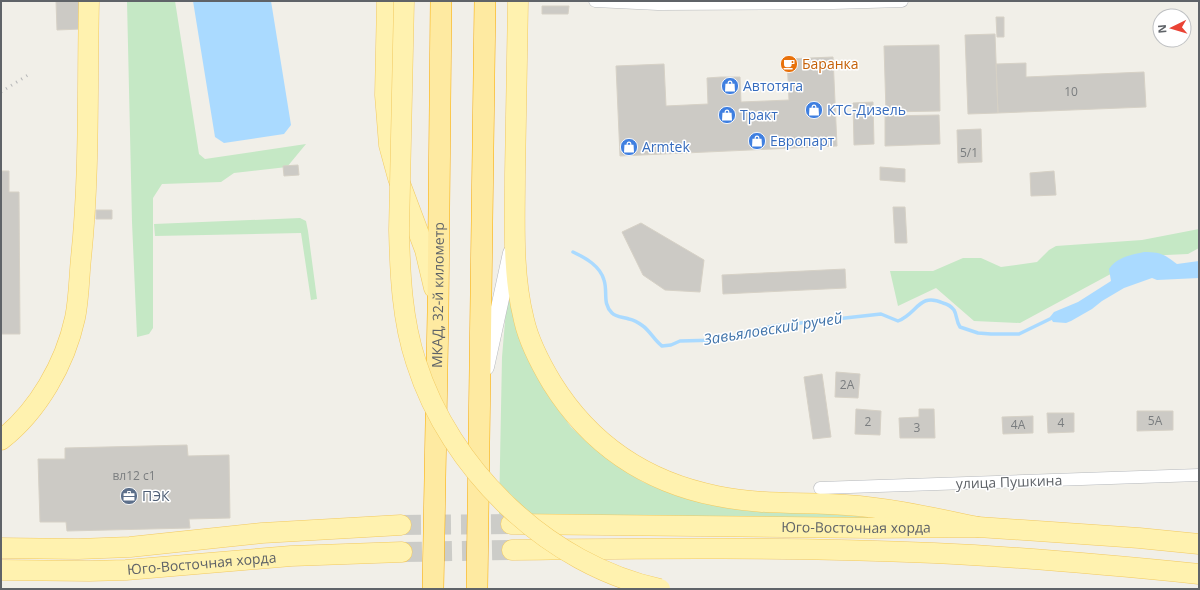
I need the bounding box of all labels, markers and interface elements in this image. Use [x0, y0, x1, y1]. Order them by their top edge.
north arrow [1152, 8, 1192, 48]
text: N [1154, 24, 1169, 34]
cafe icon: Баранка [779, 54, 799, 74]
place label: Баранка [802, 54, 859, 73]
shop icon: Автотяга [720, 76, 740, 96]
place label: Автотяга [743, 76, 803, 95]
house number: 10 [1064, 83, 1078, 100]
shop icon: КТС-Дизель [804, 100, 824, 120]
place label: КТС-Дизель [827, 100, 906, 119]
shop icon: Тракт [717, 105, 737, 125]
place label: Тракт [740, 105, 778, 124]
shop icon: Европарт [747, 131, 767, 151]
place label: Европарт [770, 131, 835, 150]
shop icon: Armtek [619, 137, 639, 157]
place label: Armtek [642, 137, 690, 156]
house number: 5/1 [960, 144, 978, 161]
street label: МКАД, 32-й километр [427, 222, 448, 368]
water label: Завьяловский ручей [701, 307, 844, 349]
house number: 2А [840, 376, 855, 393]
house number: 5А [1148, 412, 1163, 429]
house number: 2 [865, 413, 872, 430]
house number: 4 [1058, 414, 1065, 431]
house number: 4А [1011, 416, 1026, 433]
house number: 3 [914, 419, 921, 436]
house number: вл12 с1 [112, 467, 156, 484]
street label: улица Пушкина [955, 470, 1063, 493]
office icon: ПЭК [119, 486, 139, 506]
place label: ПЭК [142, 486, 170, 505]
street label: Юго-Восточная хорда [781, 517, 931, 537]
street label: Юго-Восточная хорда [126, 547, 277, 579]

